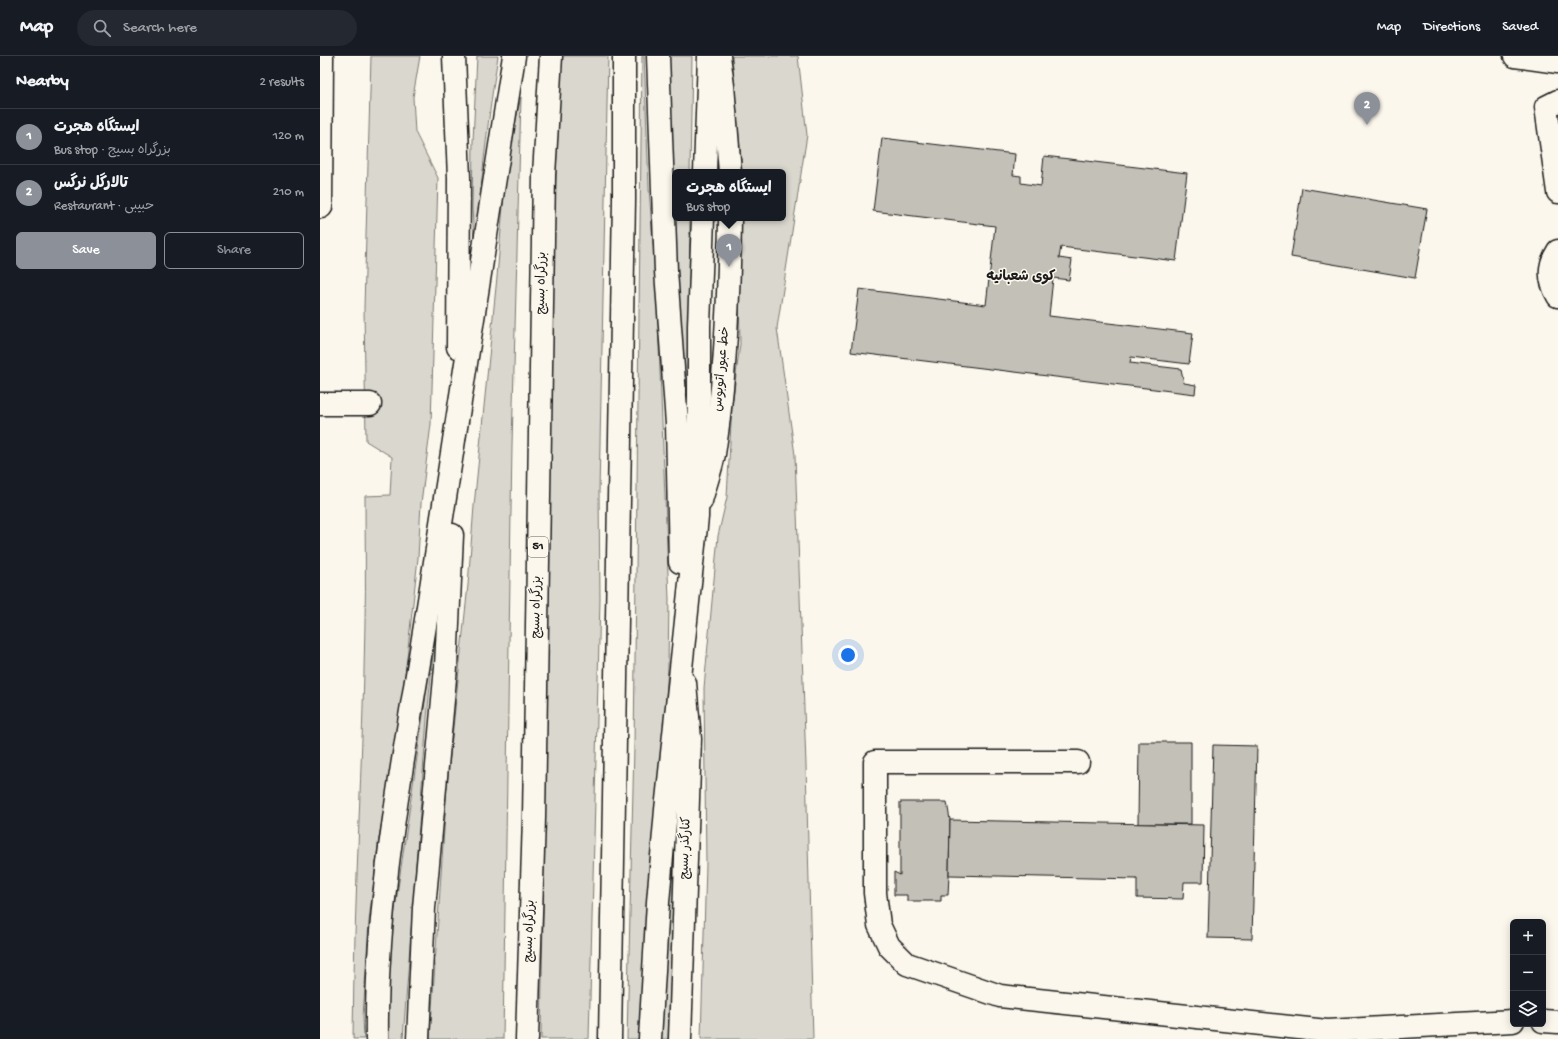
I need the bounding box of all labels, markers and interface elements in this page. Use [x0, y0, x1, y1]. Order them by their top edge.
search box [77, 10, 357, 46]
text: Map [20, 16, 53, 39]
icon: search [91, 17, 113, 39]
text: Search here [123, 19, 197, 37]
text: Map [1377, 19, 1401, 36]
text: Directions [1423, 19, 1480, 36]
text: Saved [1502, 19, 1538, 36]
text: Nearby [16, 72, 69, 92]
text: 2 results [259, 75, 304, 90]
pin: 2 [1354, 92, 1380, 125]
text: ایستگاه هجرت [54, 119, 139, 137]
text: 1 [26, 129, 32, 144]
text: 120 m [273, 129, 304, 144]
text: Bus stop · بزرگراه بسیج [54, 143, 171, 158]
popup [672, 169, 786, 221]
text: تالارگل نرگس [54, 175, 128, 193]
text: ایستگاه هجرت [686, 180, 772, 198]
text: 2 [26, 185, 32, 200]
text: 210 m [273, 185, 304, 200]
text: Restaurant · حبیبی [54, 199, 154, 214]
text: Bus stop [686, 200, 730, 215]
button: Save [16, 232, 156, 269]
button: Share [164, 232, 304, 269]
pin: 1 [716, 234, 742, 267]
street label: بزرگراه بسیج [532, 251, 550, 315]
district label: کوی شعبانیه [987, 269, 1056, 286]
street label: خط عبور اتوبوس [711, 326, 733, 412]
road number: 51 [528, 537, 548, 557]
street label: بزرگراه بسیج [527, 575, 545, 639]
your location [838, 645, 858, 665]
street label: کنارگذر بسیج [675, 816, 695, 880]
street label: بزرگراه بسیج [519, 899, 539, 963]
map controls [1510, 919, 1546, 1027]
button: + [1510, 919, 1546, 955]
button: − [1510, 955, 1546, 991]
button: layers [1510, 991, 1546, 1027]

